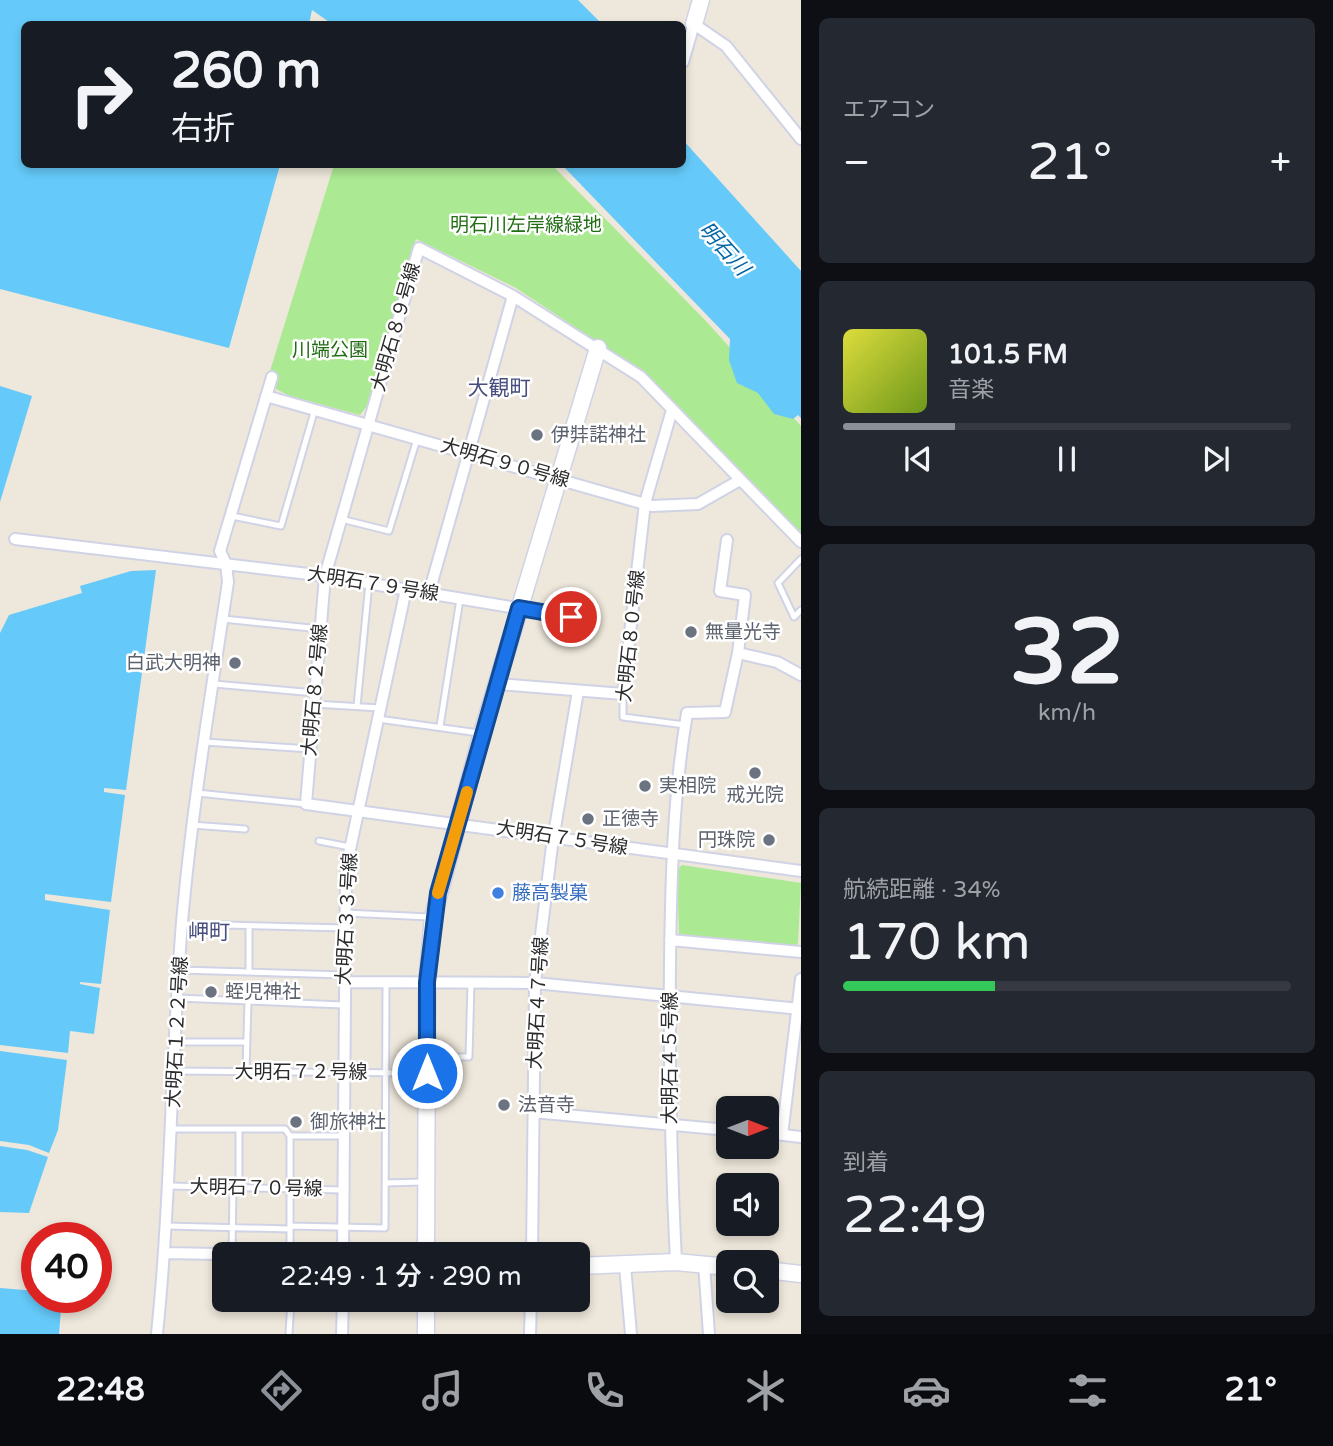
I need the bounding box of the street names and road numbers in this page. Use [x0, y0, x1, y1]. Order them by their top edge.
street label: 大明石８９号線 [367, 260, 425, 394]
street label: 大明石９０号線 [438, 434, 572, 492]
street label: 大明石７９号線 [306, 563, 440, 605]
street label: 大明石８０号線 [613, 569, 649, 703]
street label: 大明石８２号線 [298, 623, 332, 757]
street label: 大明石７５号線 [495, 817, 629, 859]
street label: 大明石３３号線 [333, 852, 361, 986]
street label: 大明石４７号線 [524, 936, 552, 1070]
street label: 大明石１２２号線 [162, 956, 192, 1108]
street label: 大明石４５号線 [659, 991, 681, 1125]
street label: 大明石７２号線 [234, 1061, 368, 1083]
street label: 大明石７０号線 [189, 1176, 323, 1200]

